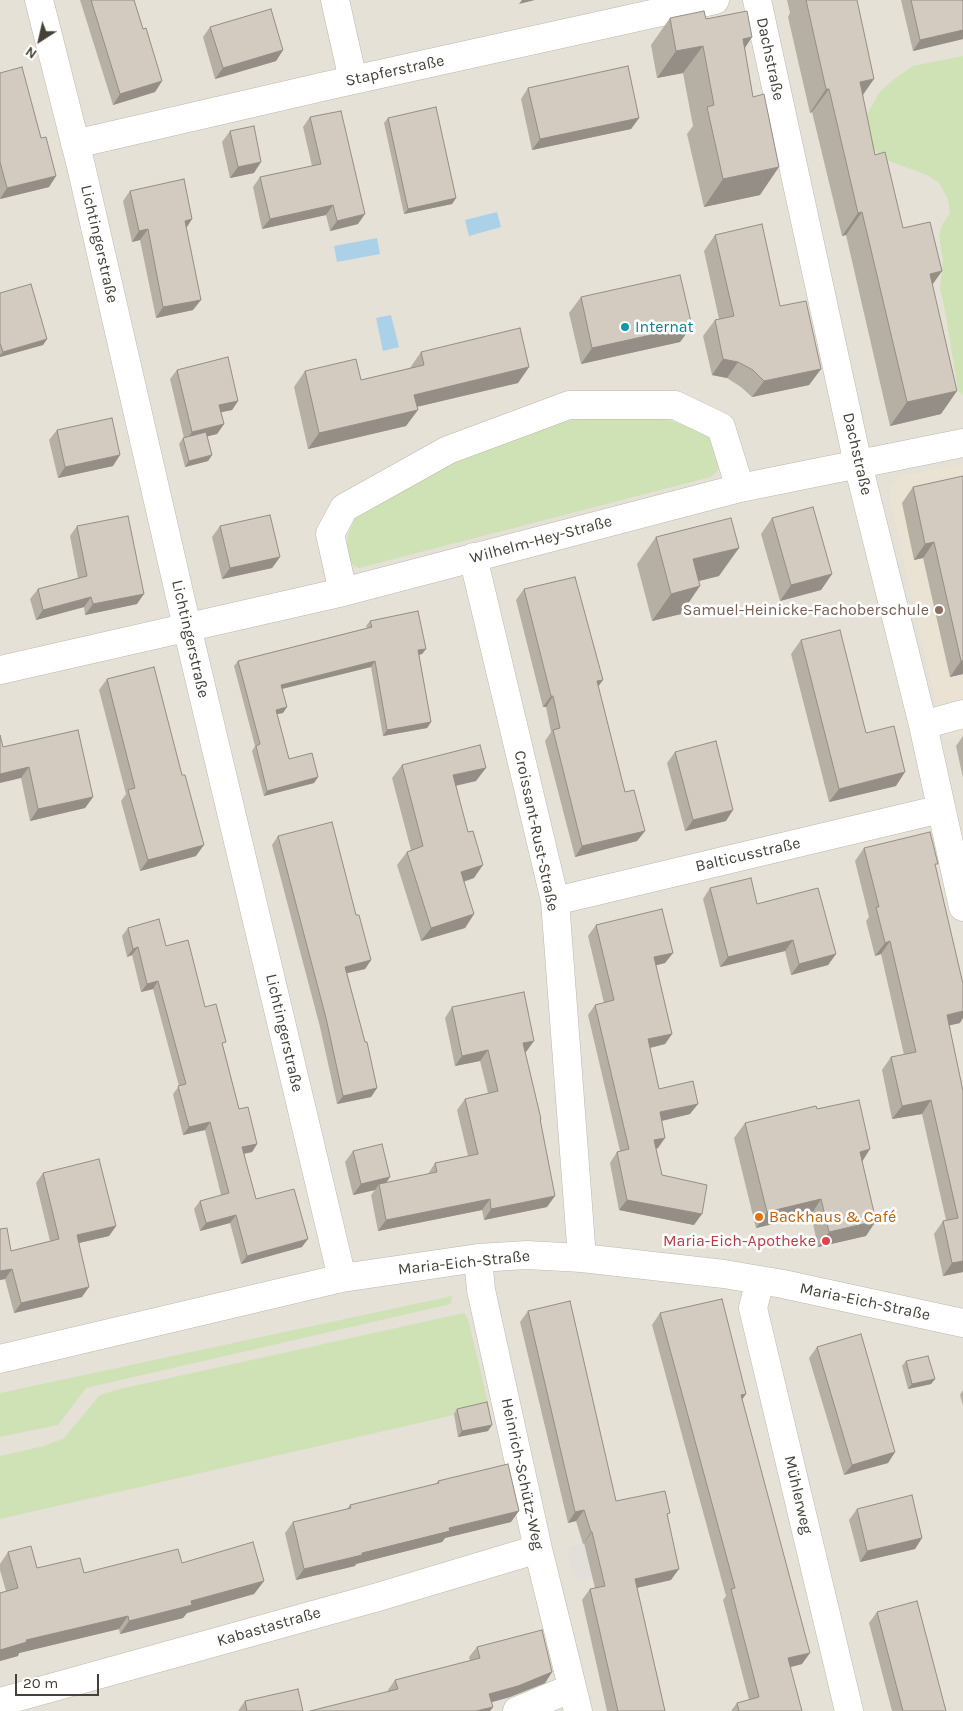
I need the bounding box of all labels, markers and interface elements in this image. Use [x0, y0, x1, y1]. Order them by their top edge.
north arrow [15, 15, 65, 65]
street label: Dachstraße [752, 16, 788, 102]
text: N [22, 43, 40, 63]
street label: Stapferstraße [344, 51, 446, 91]
street label: Lichtingerstraße [76, 183, 122, 305]
place label: Internat [635, 317, 694, 337]
marker: Internat [619, 321, 631, 333]
street label: Dachstraße [838, 411, 876, 497]
street label: Wilhelm-Hey-Straße [468, 512, 614, 568]
street label: Lichtingerstraße [167, 578, 213, 700]
place label: Samuel-Heinicke-Fachoberschule [683, 600, 929, 620]
marker: Samuel-Heinicke-Fachoberschule [933, 604, 945, 616]
street label: Croissant-Rust-Straße [510, 749, 562, 913]
street label: Balticusstraße [694, 834, 802, 876]
street label: Lichtingerstraße [261, 972, 307, 1094]
place label: Backhaus & Café [769, 1207, 896, 1227]
marker: Backhaus & Café [753, 1211, 765, 1223]
place label: Maria-Eich-Apotheke [663, 1231, 816, 1251]
marker: Maria-Eich-Apotheke [820, 1235, 832, 1247]
street label: Maria-Eich-Straße [397, 1247, 531, 1279]
street label: Maria-Eich-Straße [798, 1279, 932, 1325]
street label: Heinrich-Schütz-Weg [497, 1396, 547, 1552]
street label: Mühlerweg [780, 1454, 816, 1536]
street label: Kabastastraße [215, 1603, 323, 1651]
scale bar [18, 1664, 101, 1696]
text: 20 m [23, 1674, 58, 1692]

